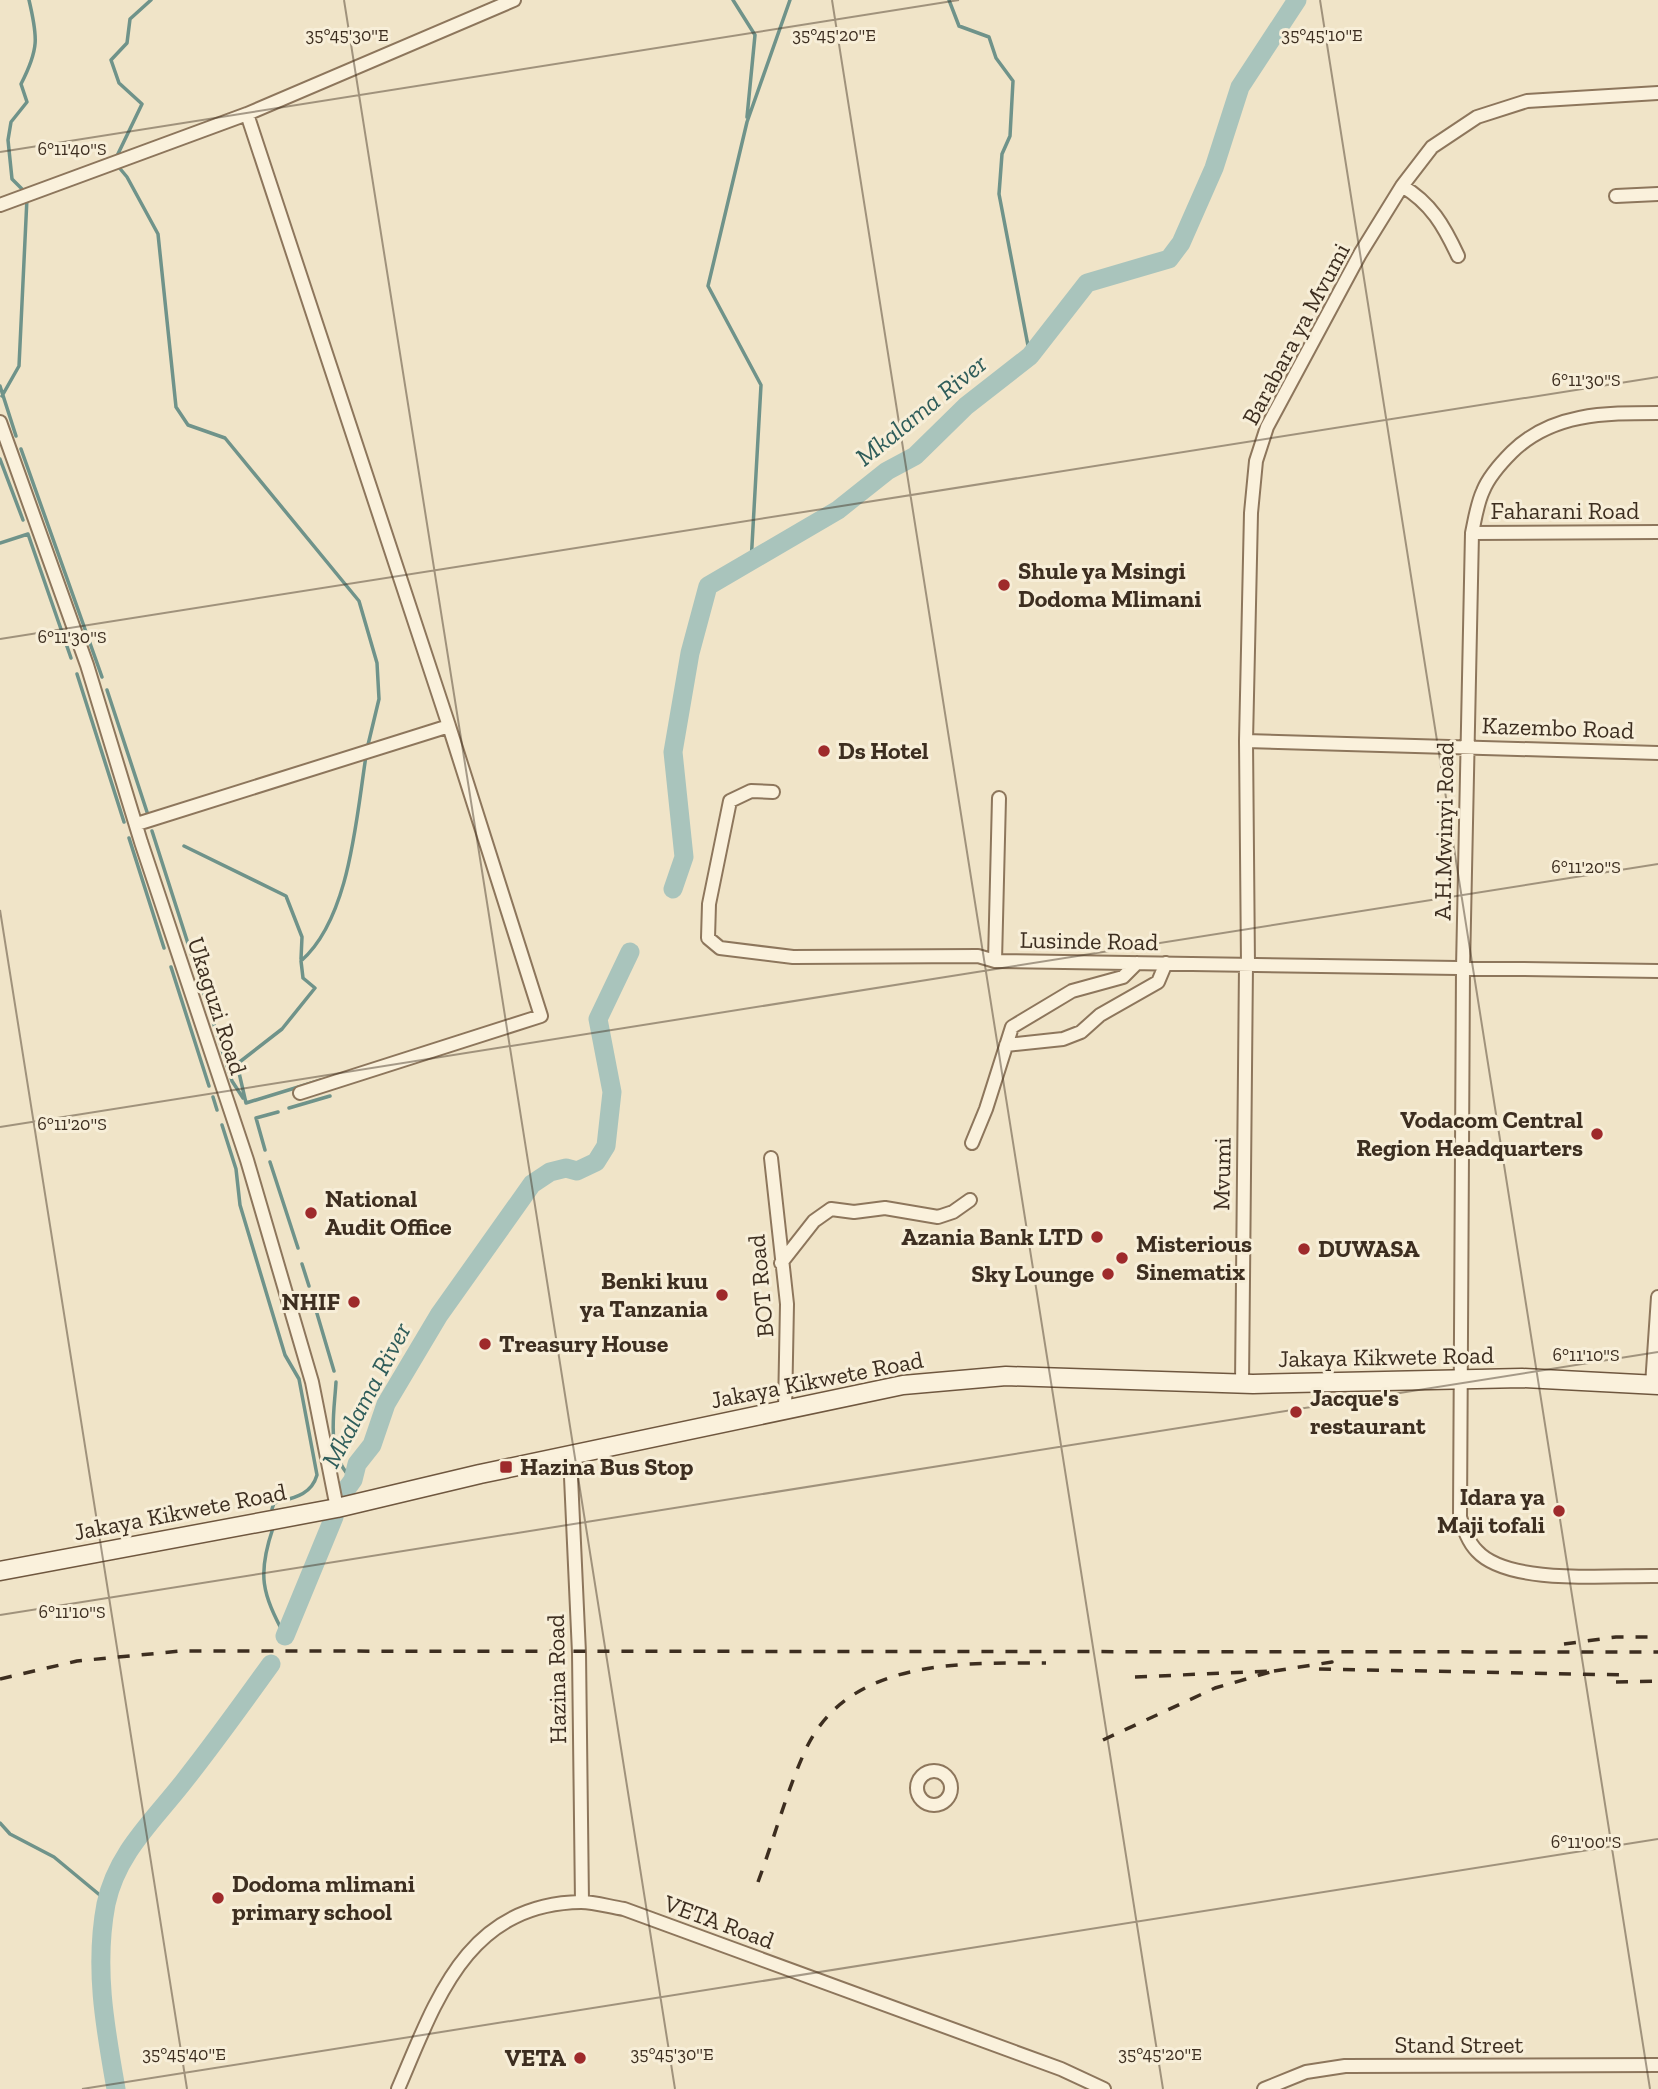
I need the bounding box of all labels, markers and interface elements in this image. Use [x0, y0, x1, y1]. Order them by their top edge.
text: 35°45'30"E [305, 24, 389, 46]
text: 35°45'20"E [792, 24, 876, 46]
text: 35°45'10"E [1281, 24, 1363, 46]
text: 6°11'40"S [37, 138, 107, 160]
street label: Barabara ya Mvumi [1235, 238, 1356, 430]
water label: Mkalama River [849, 347, 993, 473]
text: 6°11'30"S [1551, 369, 1621, 391]
street label: Faharani Road [1491, 496, 1639, 525]
place label: Shule ya Msingi Dodoma Mlimani [1018, 556, 1201, 613]
marker: Shule ya Msingi Dodoma Mlimani [996, 577, 1012, 593]
text: 6°11'30"S [37, 626, 107, 648]
street label: Kazembo Road [1481, 710, 1635, 745]
place label: Ds Hotel [838, 736, 929, 765]
street label: A.H.Mwinyi Road [1427, 741, 1460, 920]
marker: Ds Hotel [816, 743, 832, 759]
text: 6°11'20"S [1551, 856, 1621, 878]
street label: Lusinde Road [1019, 925, 1159, 956]
street label: Ukaguzi Road [182, 933, 253, 1078]
place label: Vodacom Central Region Headquarters [1356, 1105, 1583, 1162]
text: 6°11'20"S [37, 1113, 107, 1135]
marker: Vodacom Central Region Headquarters [1589, 1126, 1605, 1142]
street label: Mvumi [1206, 1137, 1237, 1211]
place label: National Audit Office [325, 1184, 452, 1241]
marker: National Audit Office [303, 1205, 319, 1221]
place label: Azania Bank LTD [901, 1222, 1083, 1251]
marker: Azania Bank LTD [1089, 1229, 1105, 1245]
place label: Misterious Sinematix [1136, 1229, 1252, 1286]
street label: BOT Road [742, 1233, 779, 1339]
place label: DUWASA [1318, 1234, 1420, 1263]
marker: DUWASA [1296, 1241, 1312, 1257]
marker: Misterious Sinematix [1114, 1250, 1130, 1266]
place label: Sky Lounge [971, 1259, 1094, 1288]
place label: Benki kuu ya Tanzania [580, 1266, 708, 1323]
marker: Sky Lounge [1100, 1266, 1116, 1282]
place label: NHIF [281, 1287, 340, 1316]
marker: Benki kuu ya Tanzania [714, 1287, 730, 1303]
marker: NHIF [346, 1294, 362, 1310]
water label: Mkalama River [314, 1317, 418, 1473]
place label: Treasury House [499, 1329, 669, 1358]
marker: Treasury House [477, 1336, 493, 1352]
street label: Jakaya Kikwete Road [1278, 1340, 1494, 1373]
text: 6°11'10"S [1552, 1344, 1620, 1366]
street label: Jakaya Kikwete Road [708, 1345, 926, 1414]
place label: Jacque's restaurant [1310, 1383, 1426, 1440]
marker: Jacque's restaurant [1288, 1404, 1304, 1420]
place label: Hazina Bus Stop [520, 1452, 694, 1481]
marker: Hazina Bus Stop [498, 1459, 514, 1475]
street label: Jakaya Kikwete Road [71, 1477, 289, 1546]
place label: Idara ya Maji tofali [1437, 1482, 1545, 1539]
marker: Idara ya Maji tofali [1551, 1503, 1567, 1519]
text: 6°11'10"S [38, 1601, 106, 1623]
street label: Hazina Road [541, 1614, 572, 1744]
text: 6°11'00"S [1551, 1831, 1621, 1853]
place label: Dodoma mlimani primary school [232, 1869, 415, 1926]
street label: VETA Road [659, 1888, 778, 1955]
marker: Dodoma mlimani primary school [210, 1890, 226, 1906]
street label: Stand Street [1395, 2030, 1524, 2059]
text: 35°45'40"E [142, 2043, 226, 2065]
place label: VETA [505, 2043, 567, 2072]
text: 35°45'30"E [630, 2043, 714, 2065]
text: 35°45'20"E [1118, 2043, 1202, 2065]
marker: VETA [572, 2050, 588, 2066]

